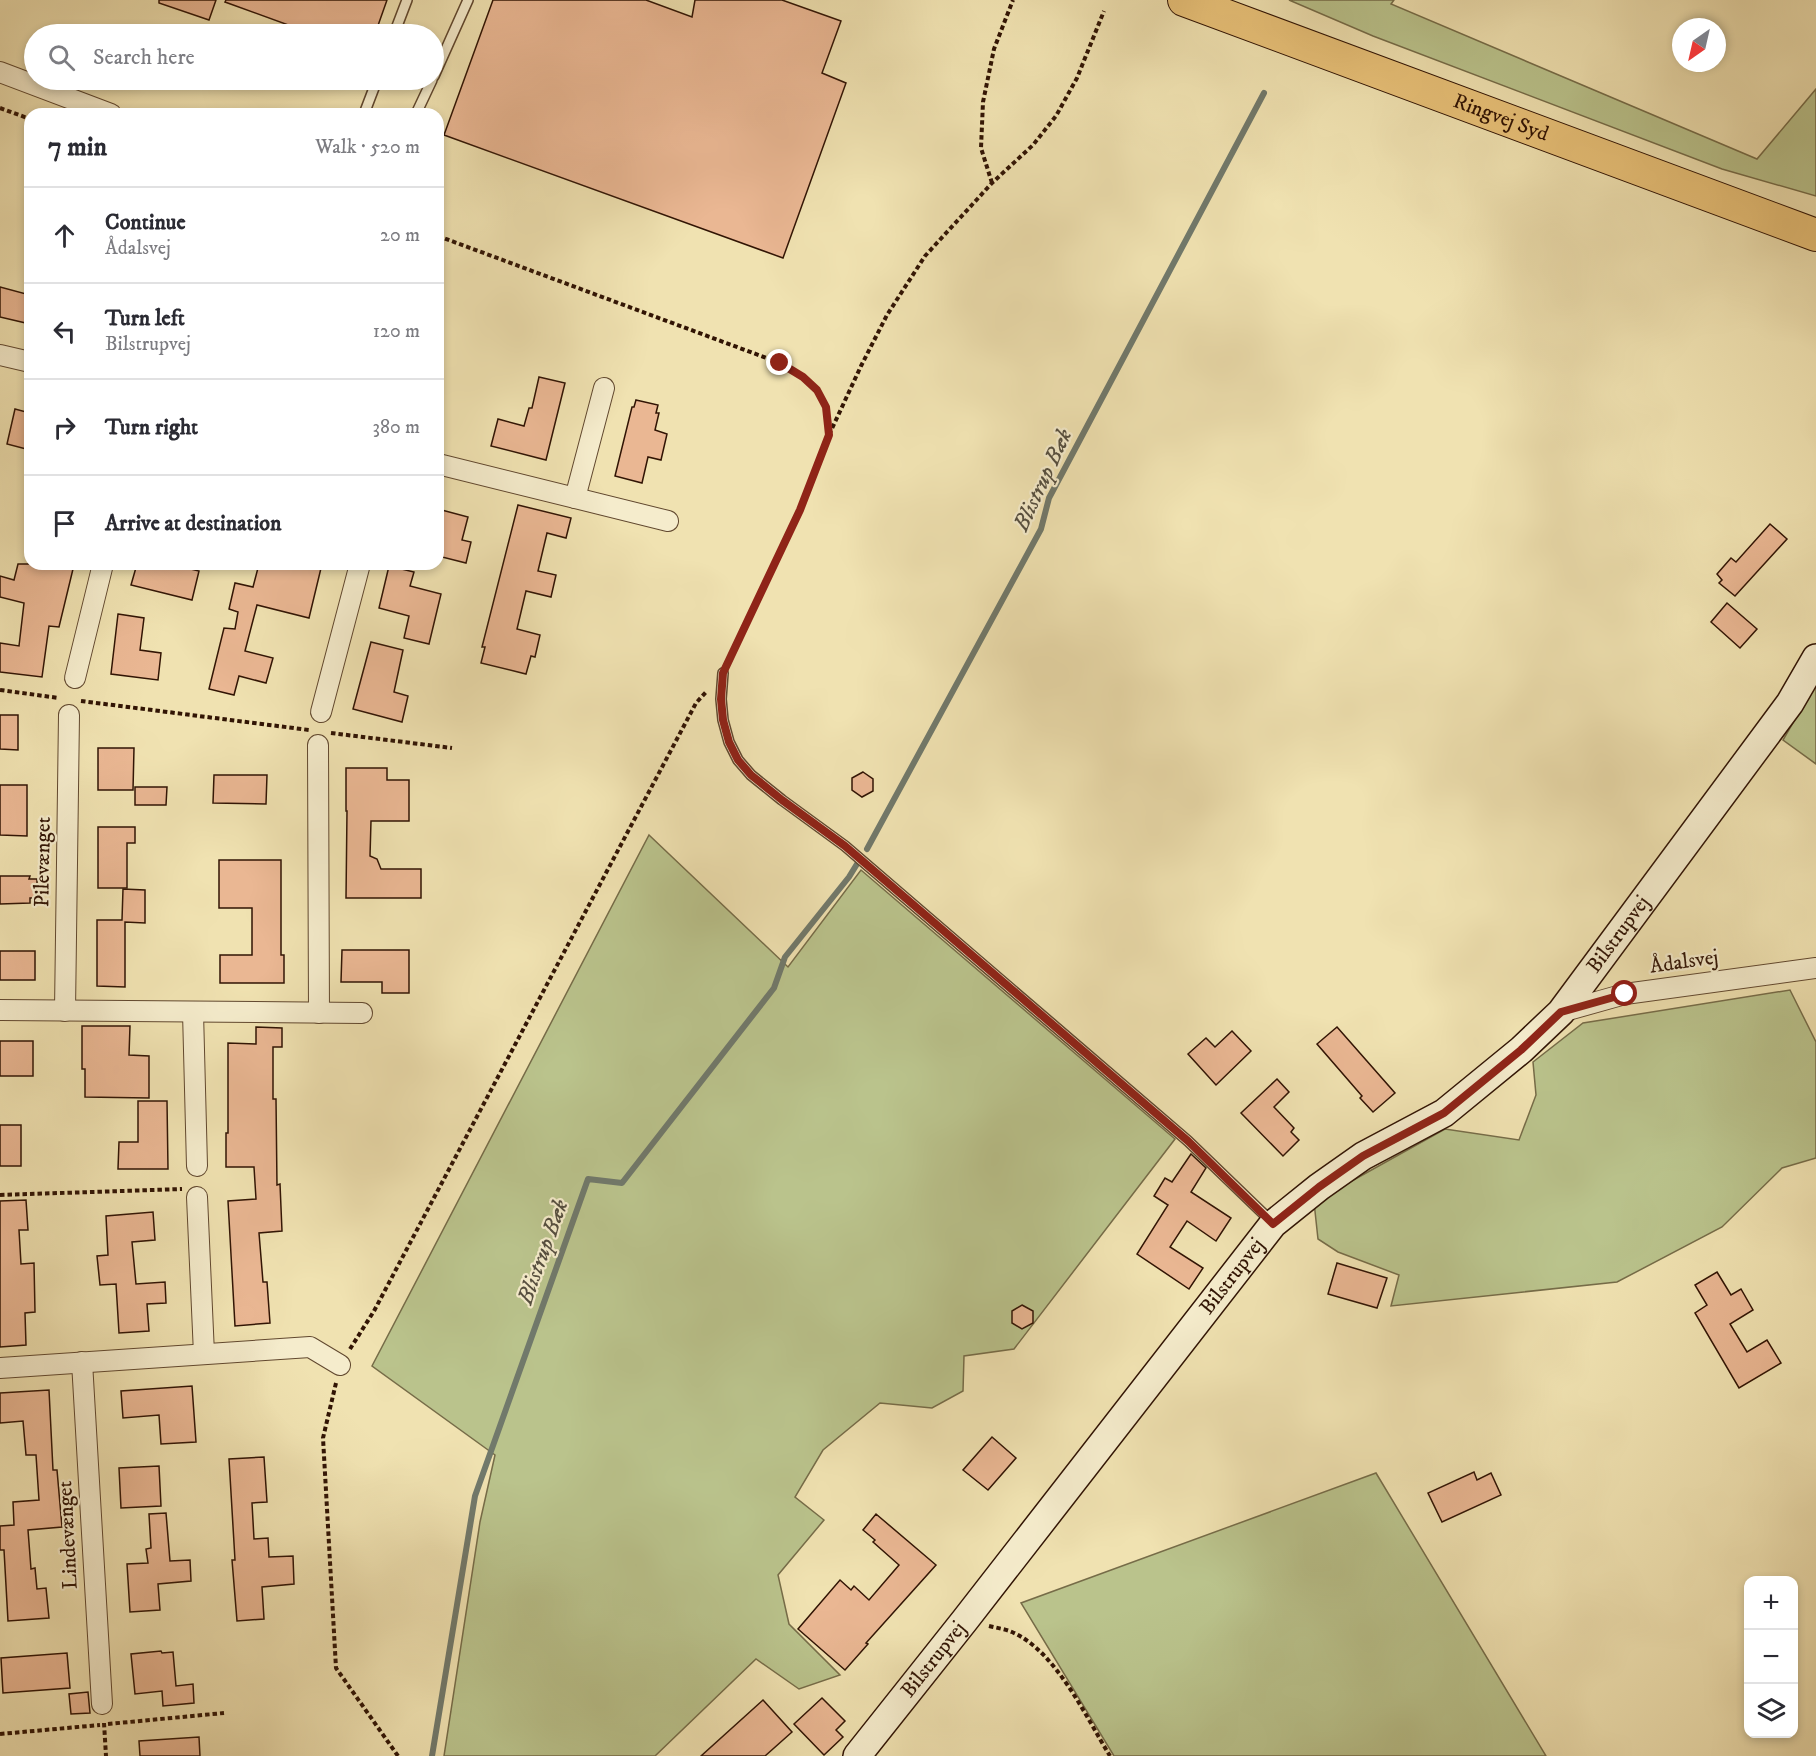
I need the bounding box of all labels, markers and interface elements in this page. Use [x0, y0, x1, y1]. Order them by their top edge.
north arrow [1672, 18, 1726, 72]
search box [24, 24, 444, 90]
icon: search [45, 41, 78, 74]
text: Search here [93, 44, 195, 71]
street label: Ringvej Syd [1450, 88, 1553, 148]
text: 7 min [48, 131, 107, 164]
text: Walk · 520 m [315, 135, 420, 160]
text: Continue [105, 209, 186, 236]
icon: ahead [48, 219, 81, 252]
text: 20 m [380, 223, 420, 248]
text: Ådalsvej [105, 236, 171, 261]
text: Turn left [105, 305, 185, 332]
icon: left [48, 315, 81, 348]
text: 120 m [373, 319, 420, 344]
text: Bilstrupvej [105, 332, 191, 357]
route end [766, 349, 792, 375]
icon: right [48, 411, 81, 444]
text: Turn right [105, 414, 198, 441]
text: 380 m [372, 415, 420, 440]
water label: Blistrup Bæk [1007, 424, 1079, 536]
icon: arrive [48, 507, 81, 540]
text: Arrive at destination [105, 510, 282, 537]
street label: Pilevænget [29, 816, 57, 907]
street label: Bilstrupvej [1581, 891, 1656, 978]
street label: Ådalsvej [1648, 942, 1720, 980]
route start [1611, 980, 1637, 1006]
water label: Blistrup Bæk [511, 1195, 575, 1309]
street label: Bilstrupvej [1194, 1233, 1270, 1320]
street label: Lindevænget [52, 1480, 84, 1590]
map controls [1744, 1576, 1798, 1738]
button: + [1744, 1576, 1798, 1630]
street label: Bilstrupvej [895, 1616, 972, 1703]
button: − [1744, 1630, 1798, 1684]
button: layers [1744, 1684, 1798, 1738]

